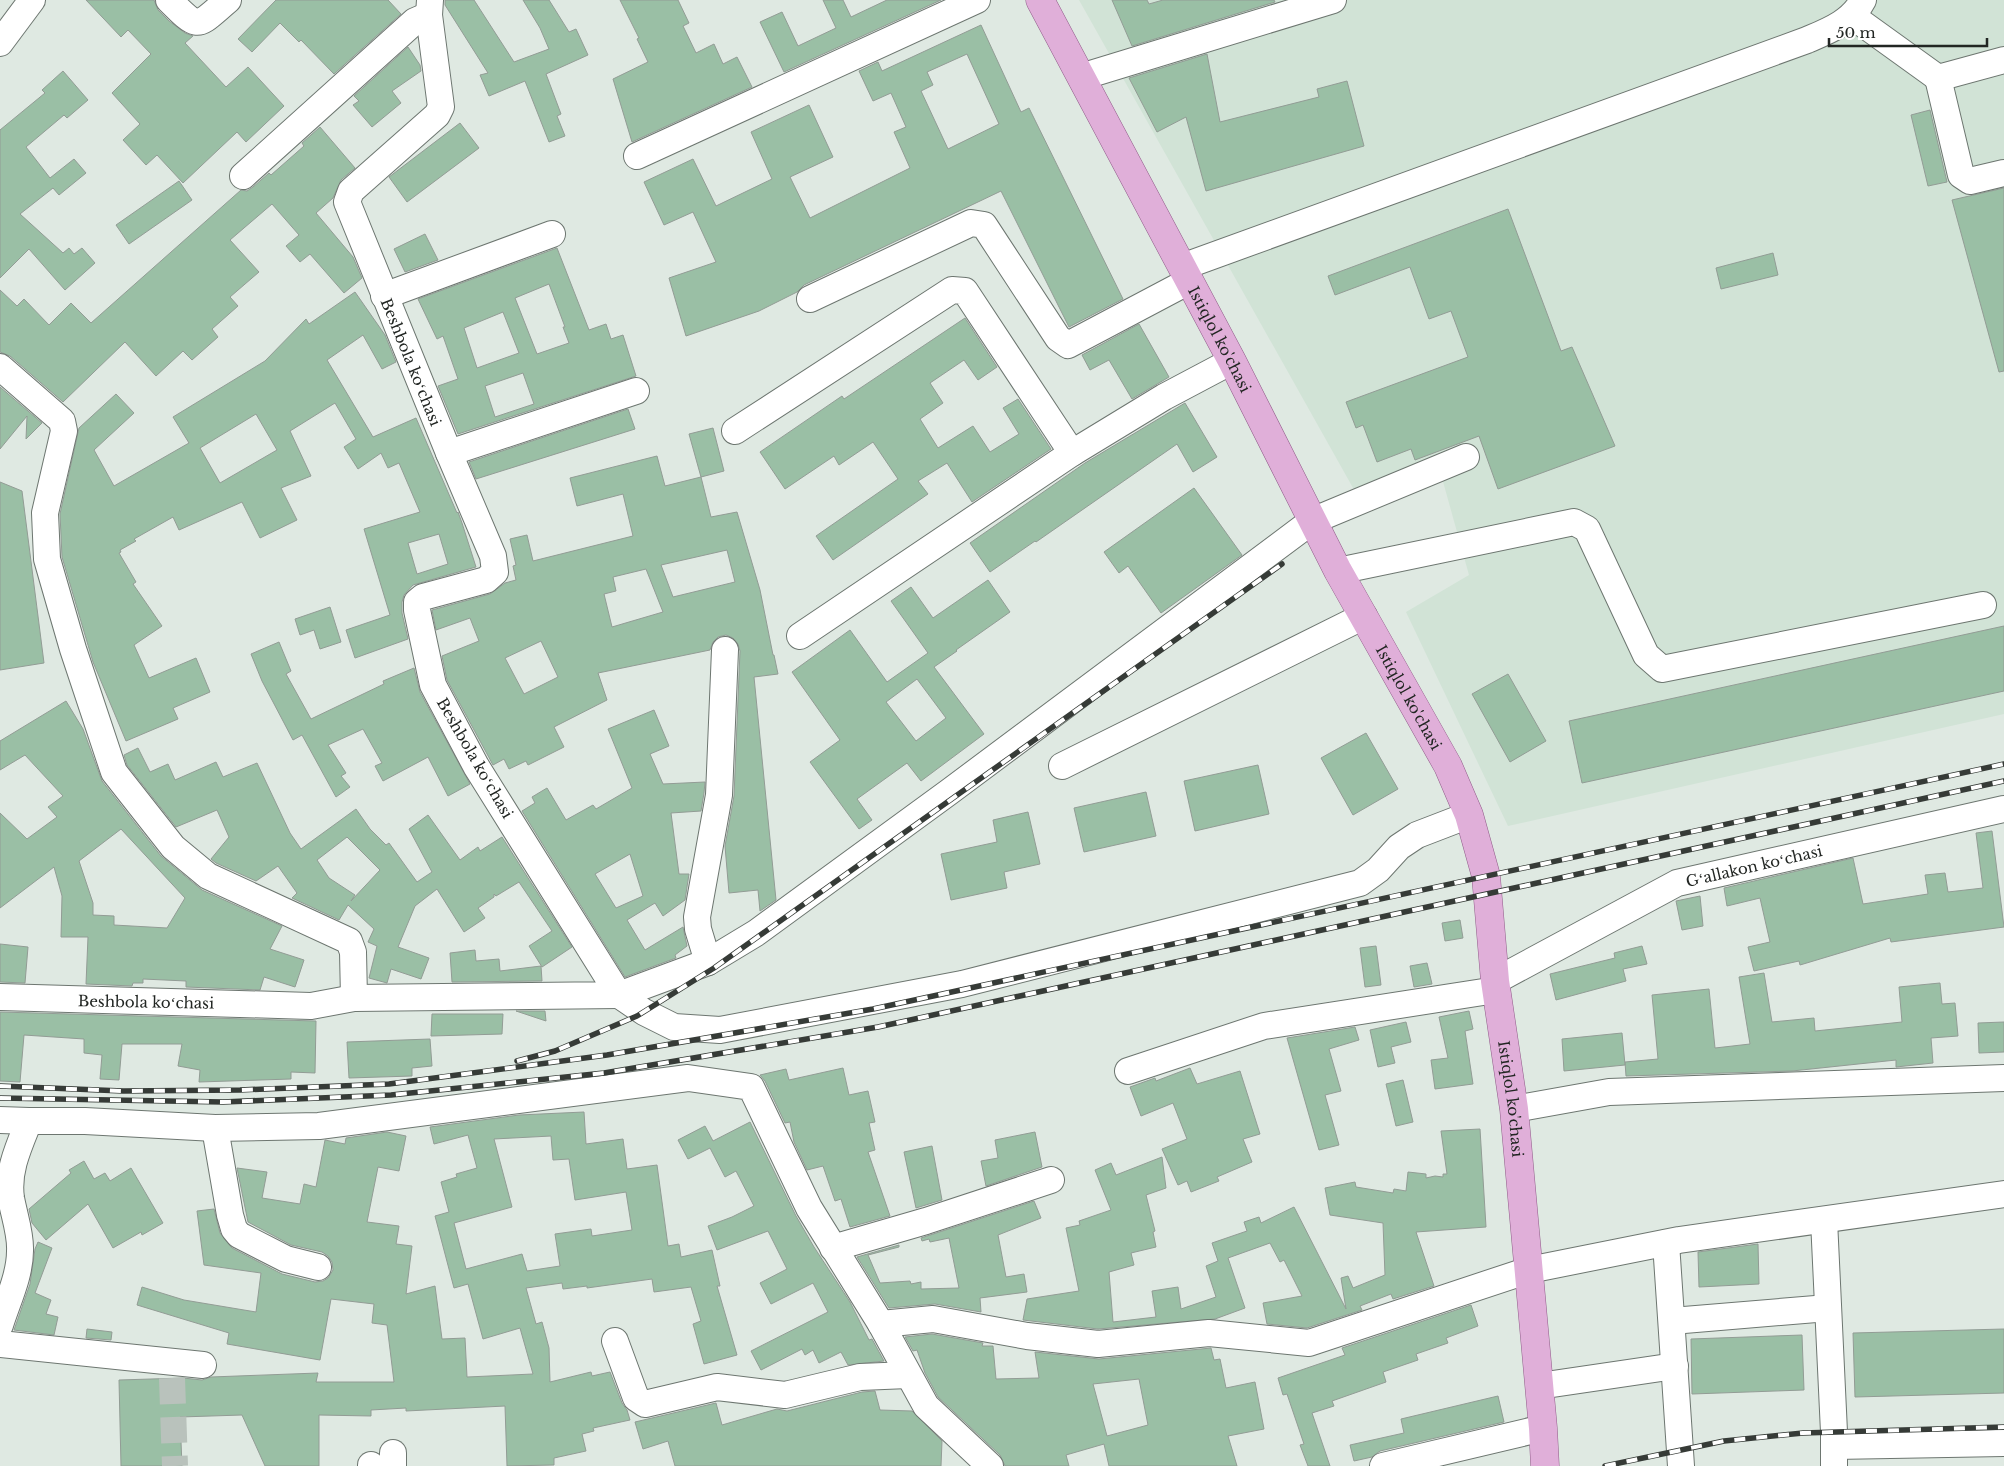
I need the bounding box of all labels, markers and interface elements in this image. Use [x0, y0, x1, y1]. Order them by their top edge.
scale bar [1829, 15, 1986, 47]
text: 50 m [1836, 23, 1876, 42]
street label: Istiqlol ko'chasi [1184, 283, 1256, 395]
street label: Beshbola koʻchasi [377, 295, 445, 429]
street label: Istiqlol ko'chasi [1372, 641, 1446, 753]
street label: Beshbola koʻchasi [433, 694, 517, 822]
street label: Gʻallakon koʻchasi [1684, 841, 1824, 891]
street label: Beshbola koʻchasi [78, 991, 214, 1013]
street label: Istiqlol ko'chasi [1494, 1039, 1528, 1158]

